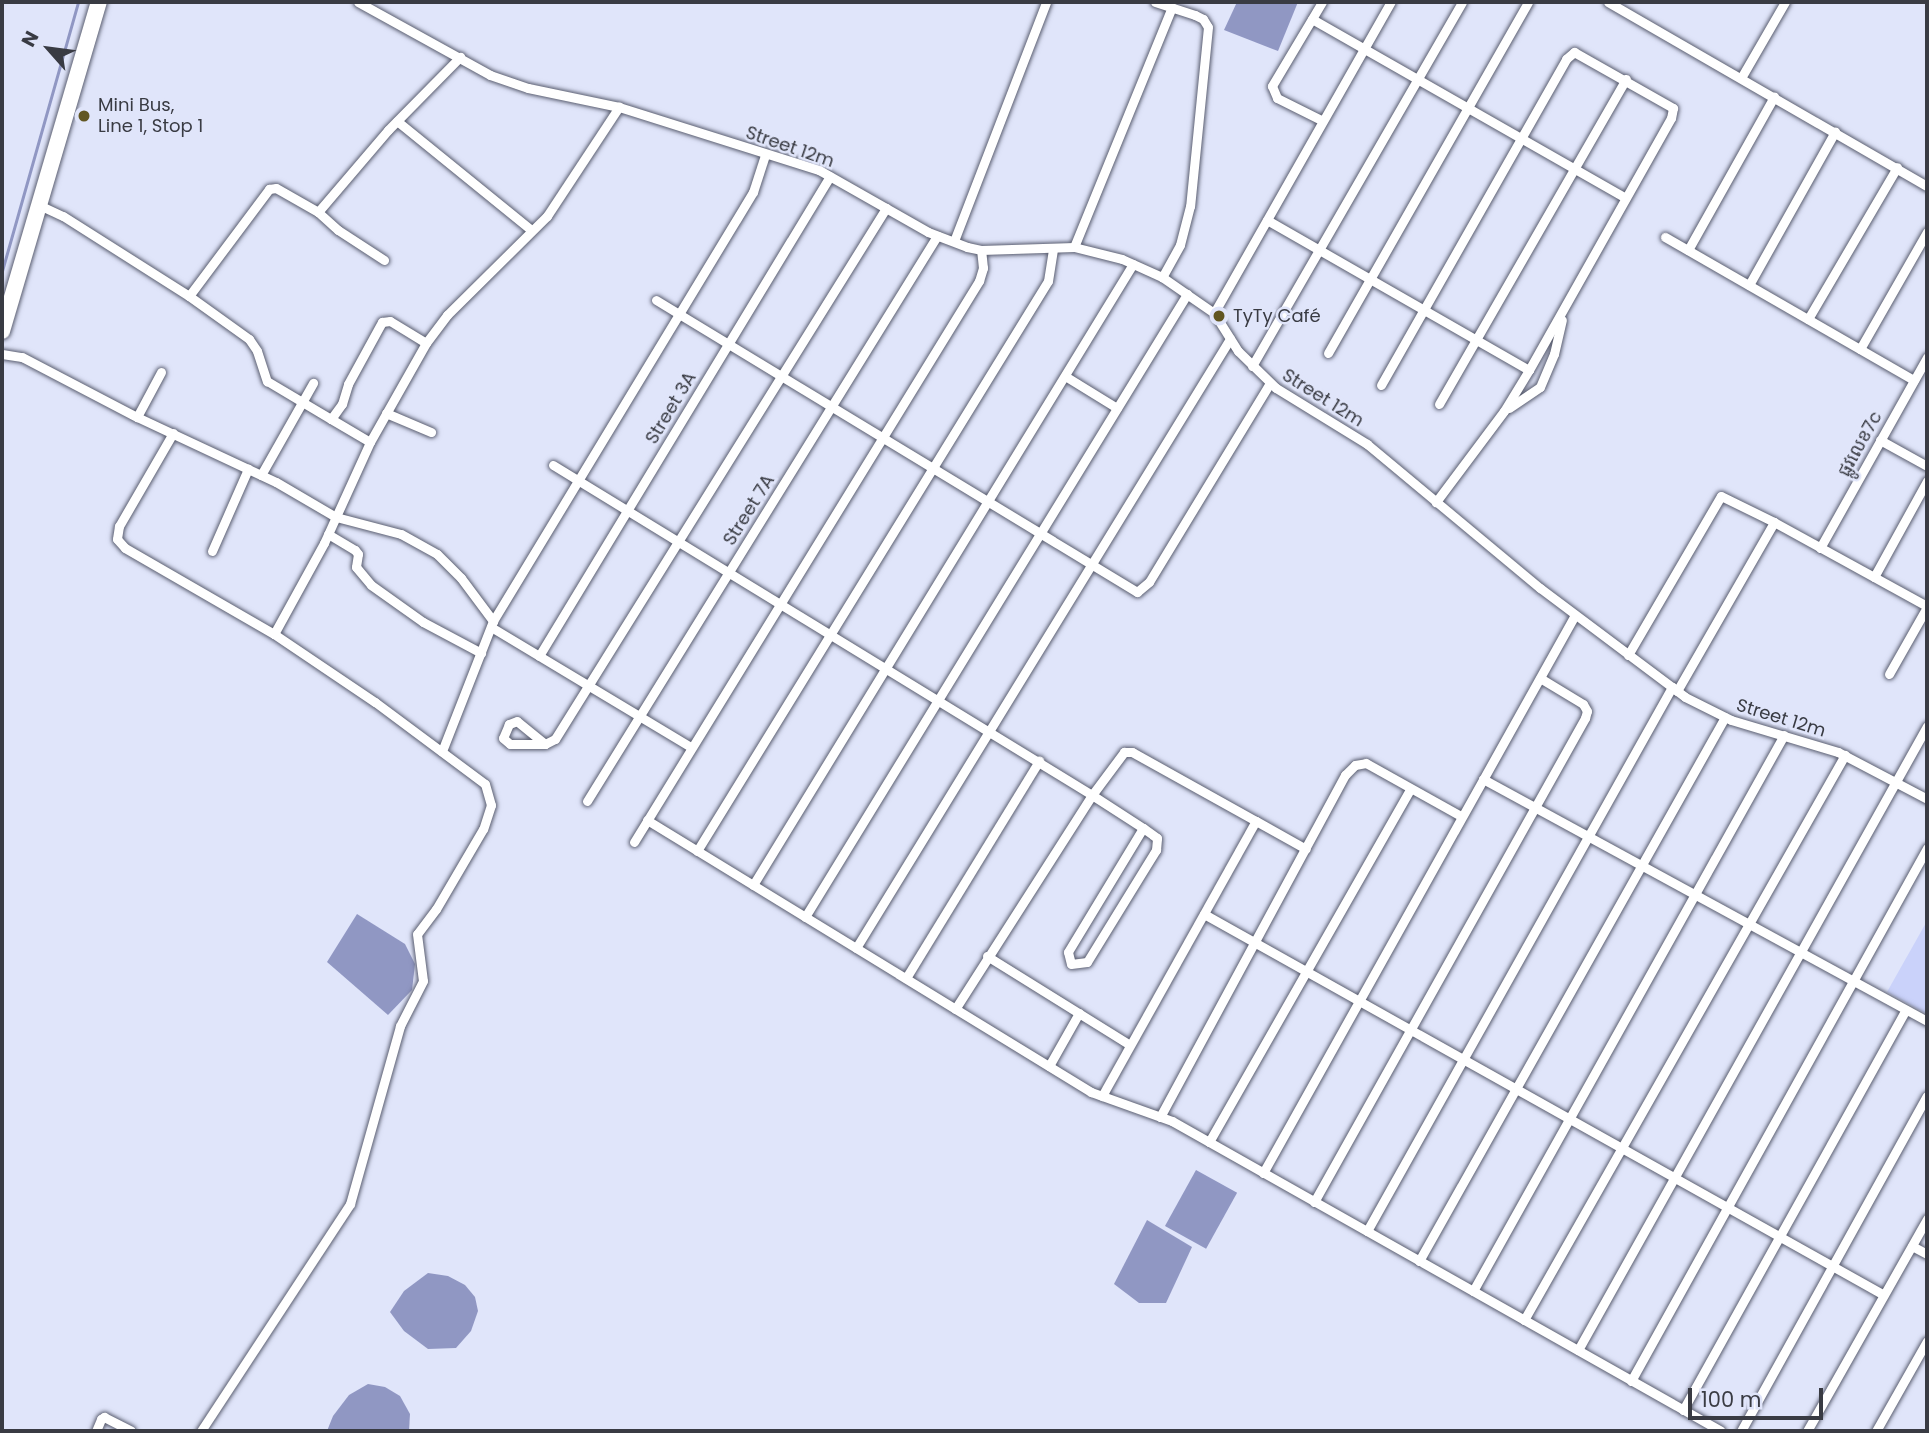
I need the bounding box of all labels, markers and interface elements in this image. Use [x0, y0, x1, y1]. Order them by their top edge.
north arrow [14, 14, 84, 84]
text: N [15, 26, 45, 52]
place label: Mini Bus, Line 1, Stop 1 [98, 95, 203, 138]
marker: Mini Bus, Line 1, Stop 1 [76, 108, 92, 124]
street label: Street 12m [743, 122, 837, 172]
place label: TyTy Café [1233, 305, 1321, 327]
marker: TyTy Café [1211, 308, 1227, 324]
street label: Street 12m [1278, 364, 1368, 432]
street label: Street 3A [641, 368, 701, 448]
street label: ផ្លូវលេខ7c [1833, 408, 1887, 480]
street label: Street 7A [719, 471, 779, 549]
street label: Street 12m [1734, 694, 1828, 742]
scale bar [1691, 1374, 1826, 1418]
text: 100 m [1701, 1385, 1761, 1414]

